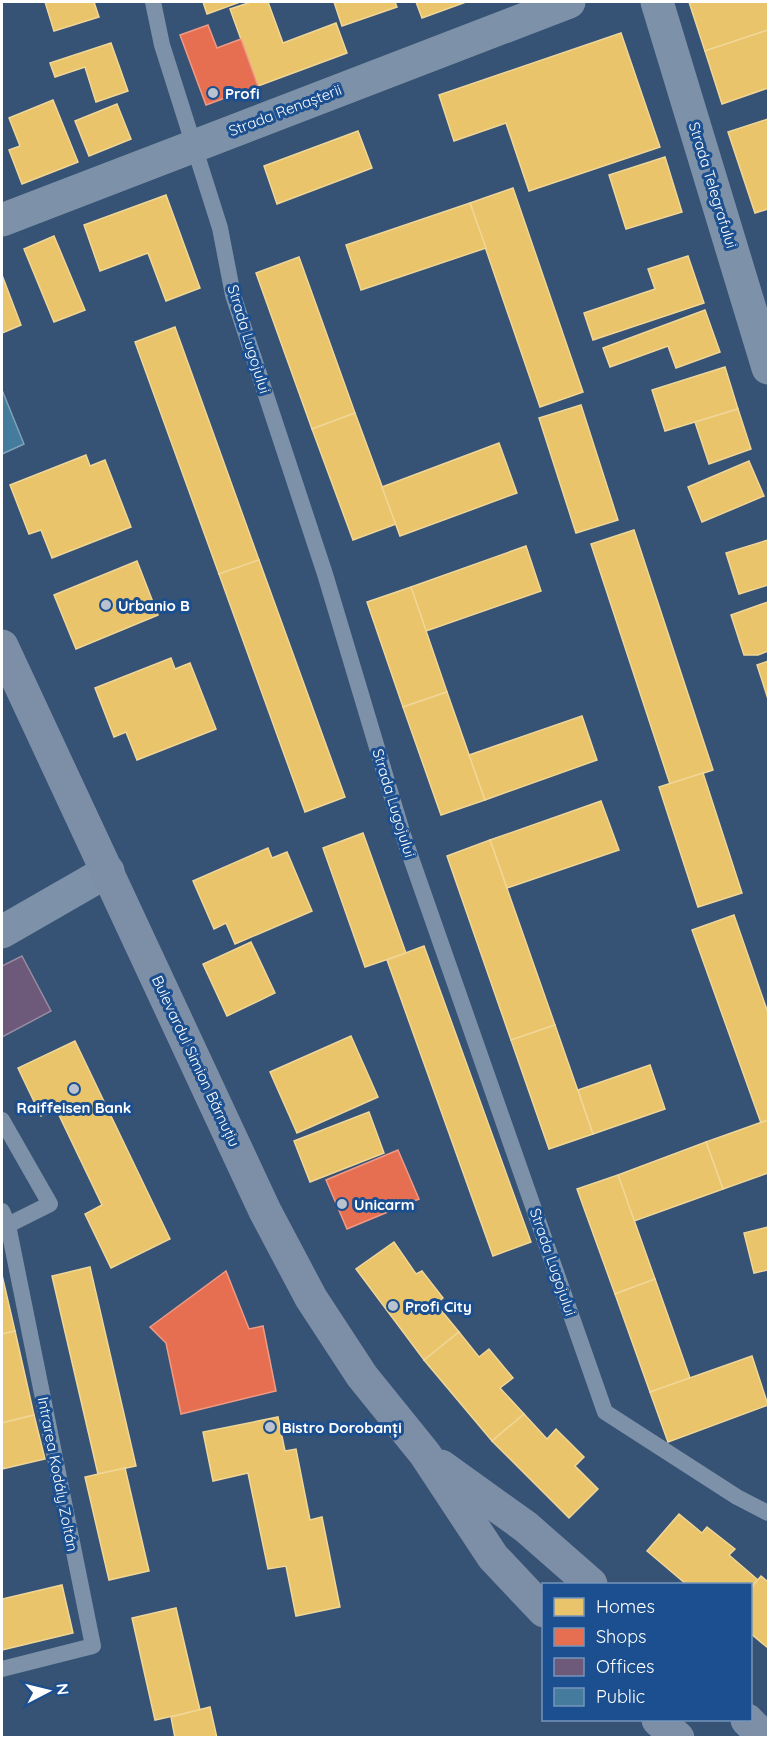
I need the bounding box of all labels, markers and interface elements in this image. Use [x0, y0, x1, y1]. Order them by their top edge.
street label: Strada Renașterii [226, 80, 344, 140]
place label: Profi [225, 84, 260, 103]
marker: Profi [206, 86, 220, 100]
street label: Strada Telegrafului [685, 120, 741, 250]
street label: Strada Lugojului [223, 282, 275, 396]
place label: Urbanio B [118, 596, 190, 615]
marker: Urbanio B [99, 598, 113, 612]
street label: Strada Lugojului [368, 746, 420, 860]
street label: Bulevardul Simion Bărnuțiu [148, 972, 244, 1150]
marker: Raiffeisen Bank [67, 1082, 81, 1096]
place label: Raiffeisen Bank [17, 1098, 131, 1117]
place label: Unicarm [354, 1195, 415, 1214]
marker: Unicarm [335, 1197, 349, 1211]
street label: Strada Lugojului [526, 1206, 580, 1318]
place label: Profi City [405, 1297, 472, 1316]
marker: Profi City [386, 1299, 400, 1313]
street label: Intrarea Kodály Zoltán [34, 1395, 82, 1553]
place label: Bistro Dorobanți [282, 1418, 402, 1438]
marker: Bistro Dorobanți [263, 1420, 277, 1434]
legend [542, 1583, 752, 1721]
text: Homes [596, 1595, 655, 1618]
text: Shops [596, 1625, 647, 1648]
text: Offices [596, 1655, 655, 1678]
north arrow [18, 1661, 78, 1721]
text: N [52, 1682, 74, 1696]
text: Public [596, 1685, 645, 1708]

